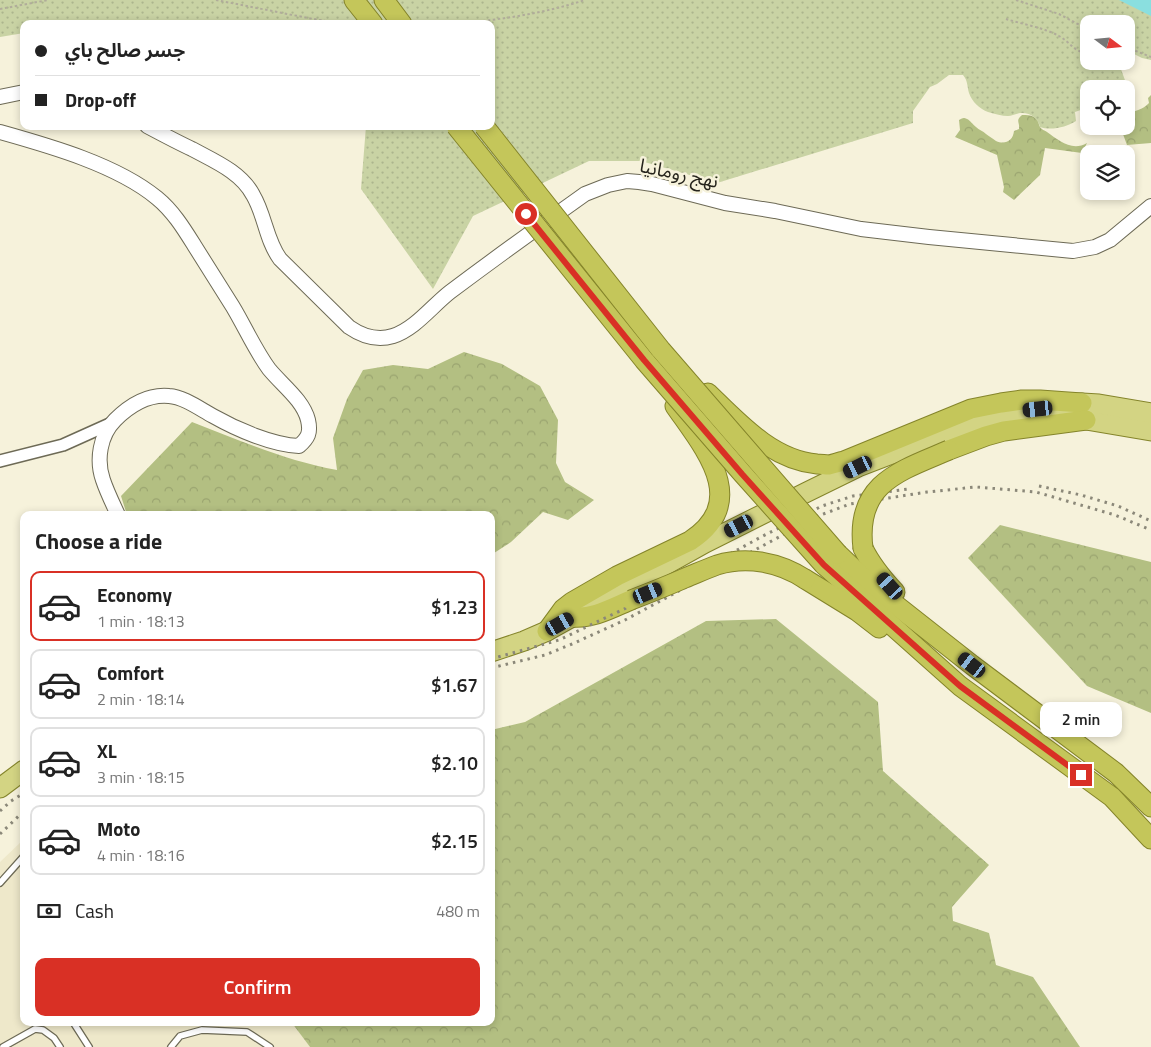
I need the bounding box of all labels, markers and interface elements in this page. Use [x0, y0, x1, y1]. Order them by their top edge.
north arrow [1080, 15, 1135, 70]
map controls [1080, 15, 1135, 200]
text: جسر صالح باي [65, 35, 185, 64]
button: locate [1080, 80, 1135, 135]
text: Drop-off [65, 85, 136, 114]
button: layers [1080, 145, 1135, 200]
street label: نهج رومانيا [637, 150, 721, 196]
route start [515, 203, 537, 225]
car [1022, 400, 1053, 418]
car [841, 454, 874, 480]
car [722, 513, 755, 539]
text: Choose a ride [35, 524, 162, 558]
car [874, 570, 905, 602]
text: Economy [97, 580, 172, 609]
car [631, 580, 664, 606]
icon: car [37, 584, 82, 629]
text: $1.23 [431, 592, 478, 621]
text: 1 min · 18:13 [97, 609, 185, 633]
car [543, 610, 576, 638]
car [955, 650, 988, 680]
text: Comfort [97, 658, 164, 687]
icon: car [37, 662, 82, 707]
text: $1.67 [431, 670, 478, 699]
text: 2 min · 18:14 [97, 687, 185, 711]
callout: 2 min [1040, 702, 1122, 738]
text: 2 min [1062, 707, 1100, 731]
text: XL [97, 736, 117, 765]
icon: car [37, 740, 82, 785]
text: $2.10 [431, 748, 478, 777]
route end [1070, 764, 1092, 786]
text: 3 min · 18:15 [97, 765, 185, 789]
text: Moto [97, 814, 140, 843]
icon: car [37, 818, 82, 863]
text: $2.15 [431, 826, 478, 855]
text: 4 min · 18:16 [97, 843, 185, 867]
text: Cash [75, 896, 114, 925]
icon: cash [35, 897, 63, 925]
text: 480 m [436, 899, 480, 923]
button: Confirm [35, 958, 480, 1016]

